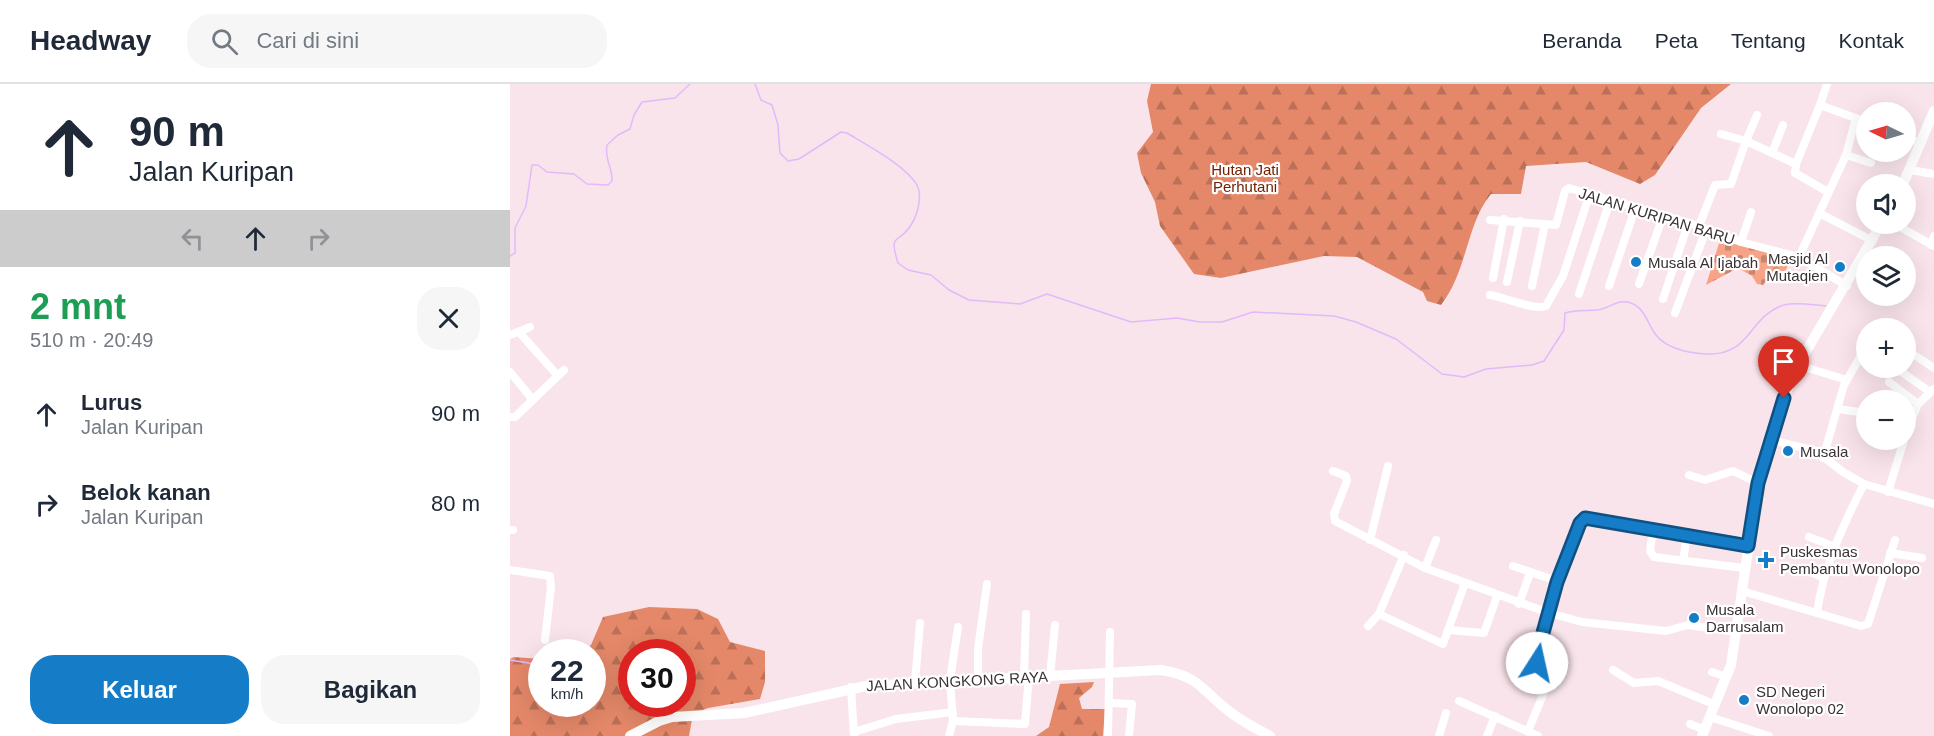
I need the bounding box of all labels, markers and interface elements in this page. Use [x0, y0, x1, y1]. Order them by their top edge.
search box [187, 14, 607, 68]
text: Headway [30, 25, 151, 56]
icon: search [208, 25, 241, 58]
text: Cari di sini [256, 28, 359, 53]
text: Beranda [1542, 29, 1622, 52]
text: Peta [1655, 29, 1698, 52]
text: Tentang [1731, 29, 1806, 52]
text: Kontak [1839, 29, 1904, 52]
north arrow [1856, 102, 1916, 162]
map controls [1856, 102, 1916, 450]
icon: ahead [30, 108, 108, 186]
text: 90 m [129, 108, 225, 155]
text: Jalan Kuripan [129, 157, 294, 187]
park label: Hutan Jati Perhutani [1211, 161, 1279, 195]
button: sound [1856, 174, 1916, 234]
street label: JALAN KURIPAN BARU [1577, 184, 1737, 248]
icon: left [176, 222, 209, 255]
icon: ahead [239, 222, 272, 255]
icon: right [302, 222, 335, 255]
button: layers [1856, 246, 1916, 306]
place label: Masjid Al Mutaqien [1766, 250, 1828, 284]
place label: Musala Al Ijabah [1648, 254, 1758, 271]
marker: Musala Al Ijabah [1629, 255, 1643, 269]
marker: Masjid Al Mutaqien [1833, 260, 1847, 274]
text: 2 mnt [30, 286, 126, 327]
button: close [417, 287, 480, 350]
button: + [1856, 318, 1916, 378]
text: 510 m · 20:49 [30, 329, 153, 351]
pin [1758, 336, 1809, 398]
icon: arrive [1767, 345, 1800, 378]
text: Lurus [81, 390, 142, 415]
button: − [1856, 390, 1916, 450]
icon: ahead [30, 398, 63, 431]
text: 90 m [431, 401, 480, 426]
text: Jalan Kuripan [81, 416, 203, 438]
place label: Musala [1800, 443, 1849, 460]
marker: Musala [1781, 444, 1795, 458]
text: Belok kanan [81, 480, 211, 505]
icon: right [30, 488, 63, 521]
text: 80 m [431, 491, 480, 516]
text: Jalan Kuripan [81, 506, 203, 528]
place label: Puskesmas Pembantu Wonolopo [1780, 543, 1920, 577]
marker: Puskesmas Pembantu Wonolopo [1757, 551, 1775, 569]
place label: Musala Darrusalam [1706, 601, 1784, 635]
marker: Musala Darrusalam [1687, 611, 1701, 625]
position arrow [1505, 631, 1569, 695]
speed limit sign: 30 [618, 639, 696, 717]
text: 22 [550, 654, 584, 687]
button: Keluar [30, 655, 249, 724]
button: Bagikan [261, 655, 480, 724]
street label: JALAN KONGKONG RAYA [866, 668, 1048, 694]
place label: SD Negeri Wonolopo 02 [1756, 683, 1844, 717]
text: km/h [551, 685, 583, 702]
marker: SD Negeri Wonolopo 02 [1737, 693, 1751, 707]

